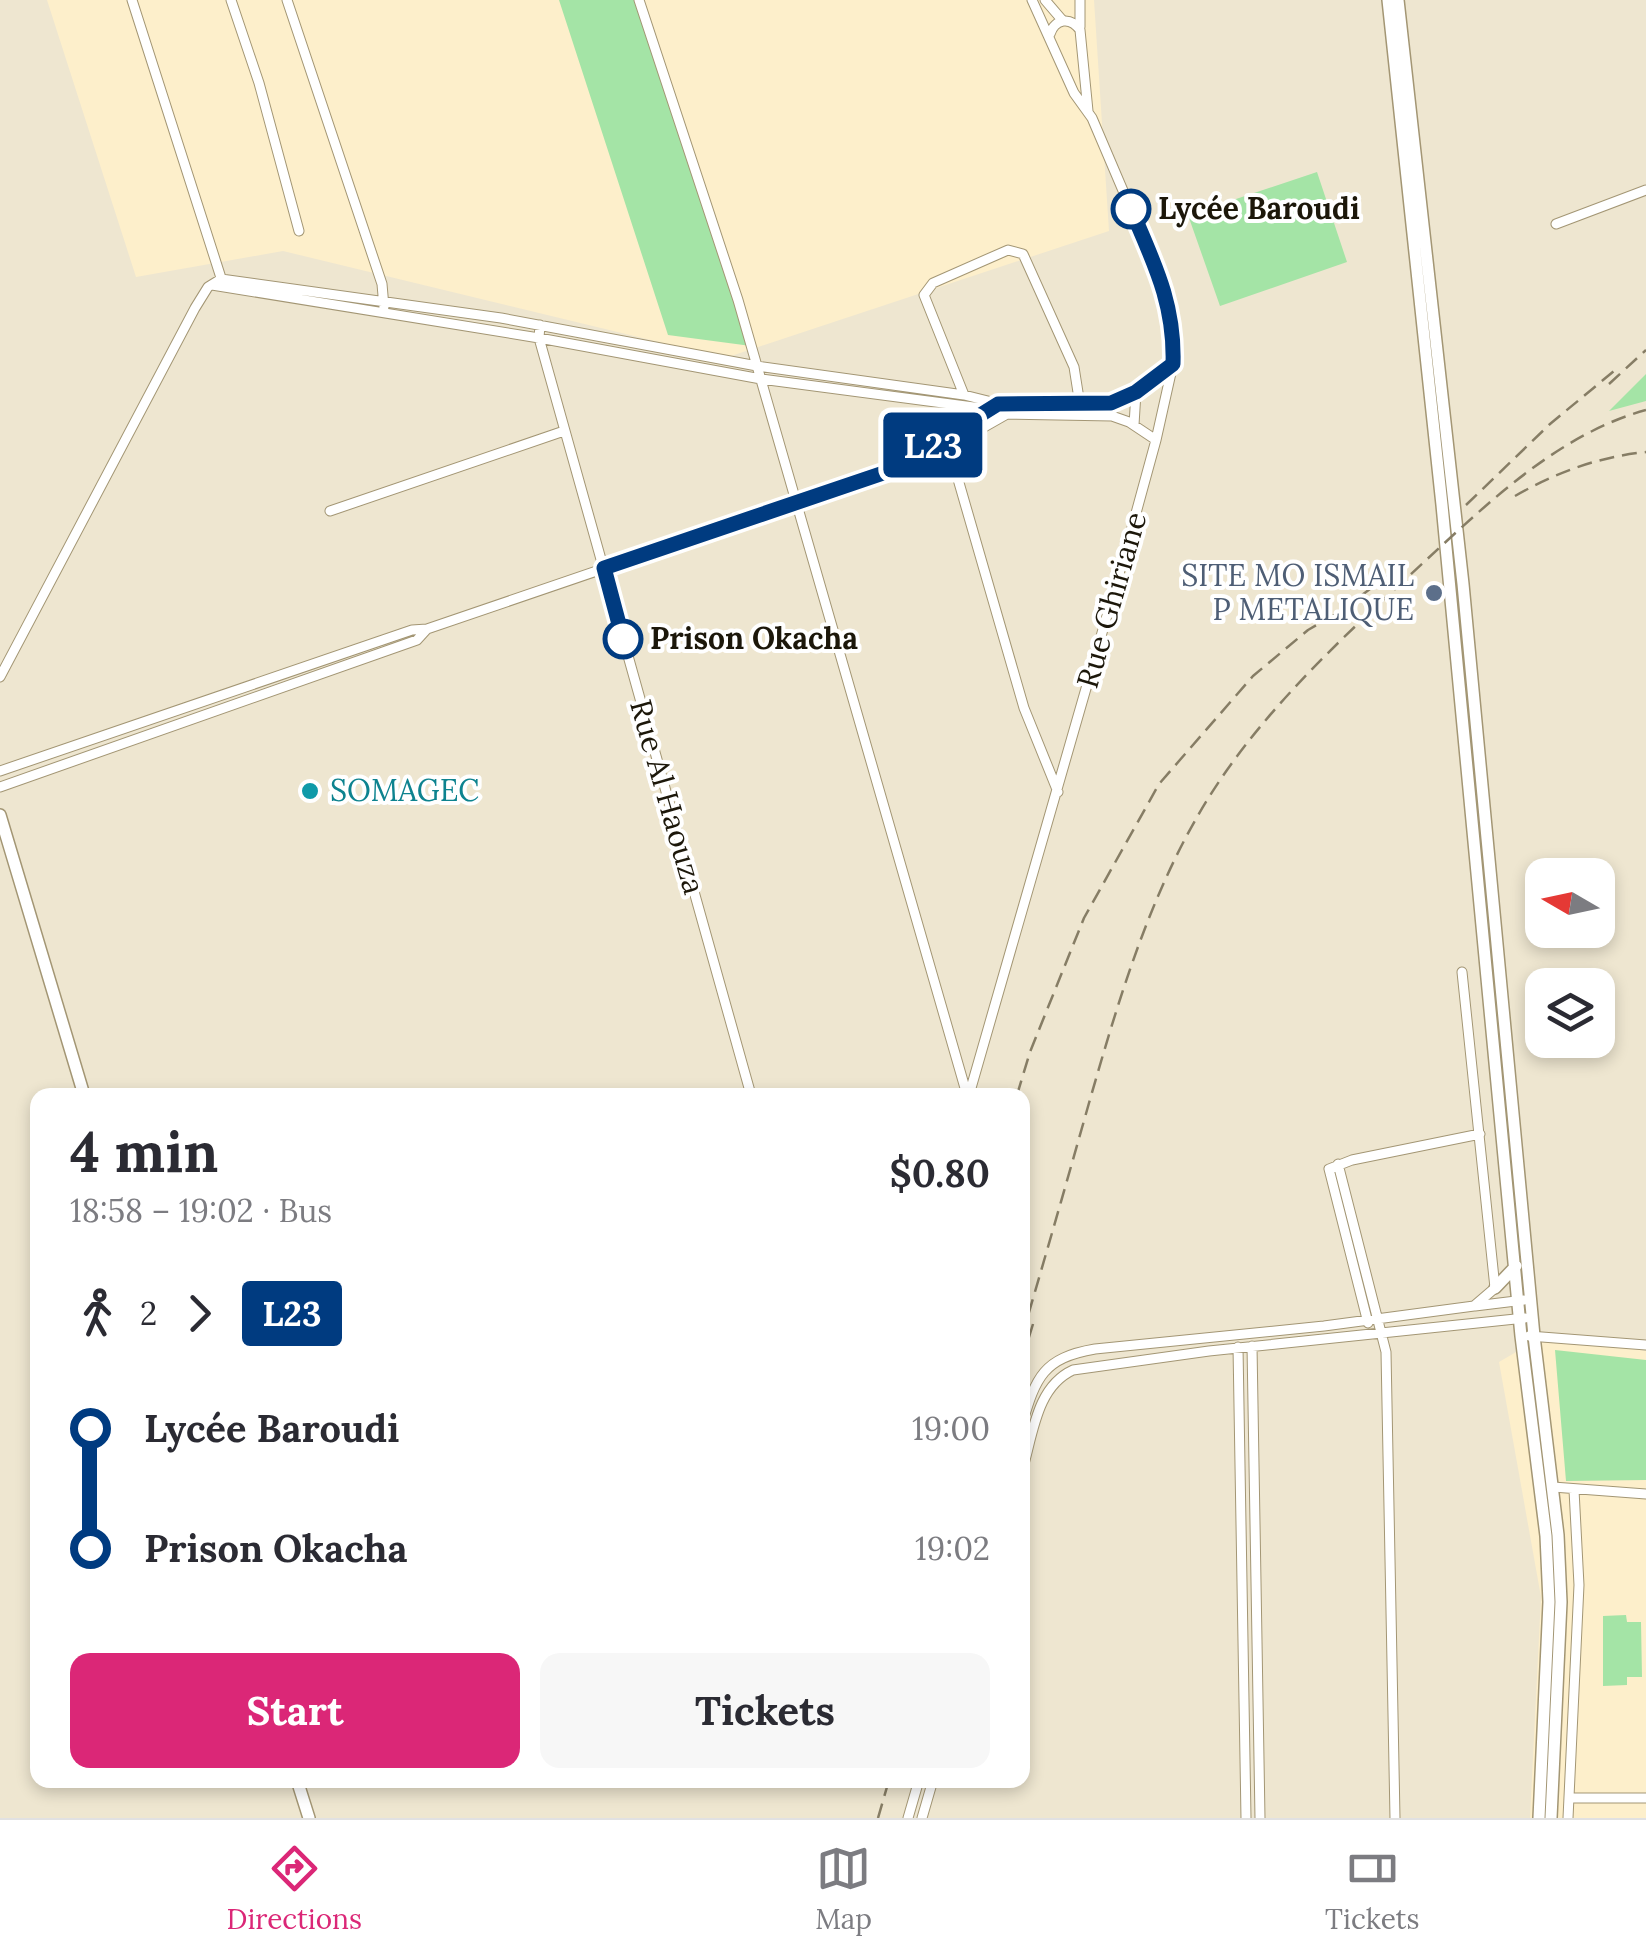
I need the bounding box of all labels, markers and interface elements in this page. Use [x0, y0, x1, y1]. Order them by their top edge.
place label: Lycée Baroudi [1158, 189, 1360, 228]
marker: Lycée Baroudi [1112, 190, 1150, 228]
line badge: L23 [876, 412, 990, 478]
text: L23 [903, 423, 963, 468]
street label: Rue Ghiriane [1068, 507, 1154, 692]
place label: SITE MO ISMAIL P METALIQUE [1181, 556, 1414, 628]
marker: SITE MO ISMAIL P METALIQUE [1423, 582, 1445, 604]
place label: Prison Okacha [650, 619, 858, 657]
marker: Prison Okacha [604, 620, 642, 658]
street label: Rue Al Haouza [622, 695, 714, 898]
place label: SOMAGEC [330, 771, 479, 809]
marker: SOMAGEC [299, 780, 321, 802]
north arrow [1525, 858, 1615, 948]
map controls [1525, 858, 1615, 1058]
button: layers [1525, 968, 1615, 1058]
text: 4 min [70, 1117, 218, 1187]
text: $0.80 [889, 1149, 990, 1197]
text: 18:58 – 19:02 · Bus [70, 1190, 332, 1231]
icon: walk [70, 1286, 125, 1341]
icon: forward [172, 1286, 227, 1341]
text: L23 [262, 1291, 322, 1336]
text: 2 [140, 1293, 157, 1334]
text: Lycée Baroudi [144, 1404, 399, 1452]
text: 19:00 [912, 1408, 990, 1449]
text: Prison Okacha [144, 1524, 407, 1572]
text: 19:02 [915, 1528, 990, 1569]
button: Start [70, 1653, 520, 1768]
button: Tickets [540, 1653, 990, 1768]
tab: Directions [227, 1841, 362, 1937]
tab: Map [815, 1841, 872, 1937]
tab: Tickets [1325, 1841, 1419, 1937]

